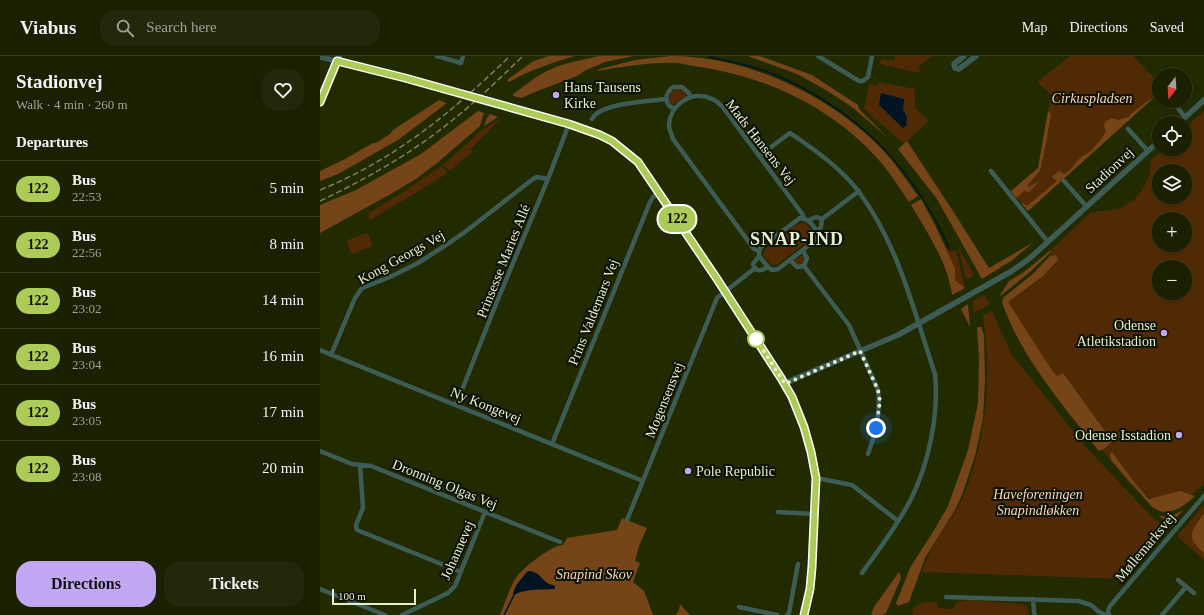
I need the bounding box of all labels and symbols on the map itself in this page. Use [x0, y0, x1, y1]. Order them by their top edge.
north arrow [1152, 68, 1192, 108]
place label: Hans Tausens Kirke [564, 80, 641, 111]
marker: Hans Tausens Kirke [551, 90, 561, 100]
park label: Cirkuspladsen [1052, 91, 1132, 106]
street label: Mads Hansens Vej [723, 97, 799, 188]
street label: Stadionvej [1082, 144, 1136, 196]
street label: Prinsesse Maries Allé [474, 202, 533, 320]
line badge: 122 [654, 206, 700, 232]
street label: Kong Georgs Vej [355, 227, 447, 287]
district label: SNAP-IND [750, 229, 844, 249]
street label: Prins Valdemars Vej [565, 257, 622, 367]
place label: Odense Atletikstadion [1077, 318, 1156, 349]
marker: Odense Atletikstadion [1159, 328, 1169, 338]
unlabelled marker [747, 330, 765, 348]
street label: Mogensensvej [642, 360, 687, 440]
street label: Ny Kongevej [448, 384, 523, 426]
your location [866, 418, 886, 438]
place label: Odense Isstadion [1075, 428, 1171, 443]
marker: Odense Isstadion [1174, 430, 1184, 440]
street label: Dronning Olgas Vej [390, 457, 499, 512]
place label: Pole Republic [696, 464, 775, 479]
marker: Pole Republic [683, 466, 693, 476]
park label: Haveforeningen Snapindløkken [992, 487, 1083, 518]
street label: Møllemarksvej [1112, 510, 1178, 585]
street label: Johannevej [438, 518, 477, 582]
park label: Snapind Skov [556, 567, 633, 582]
scale bar [332, 587, 416, 606]

